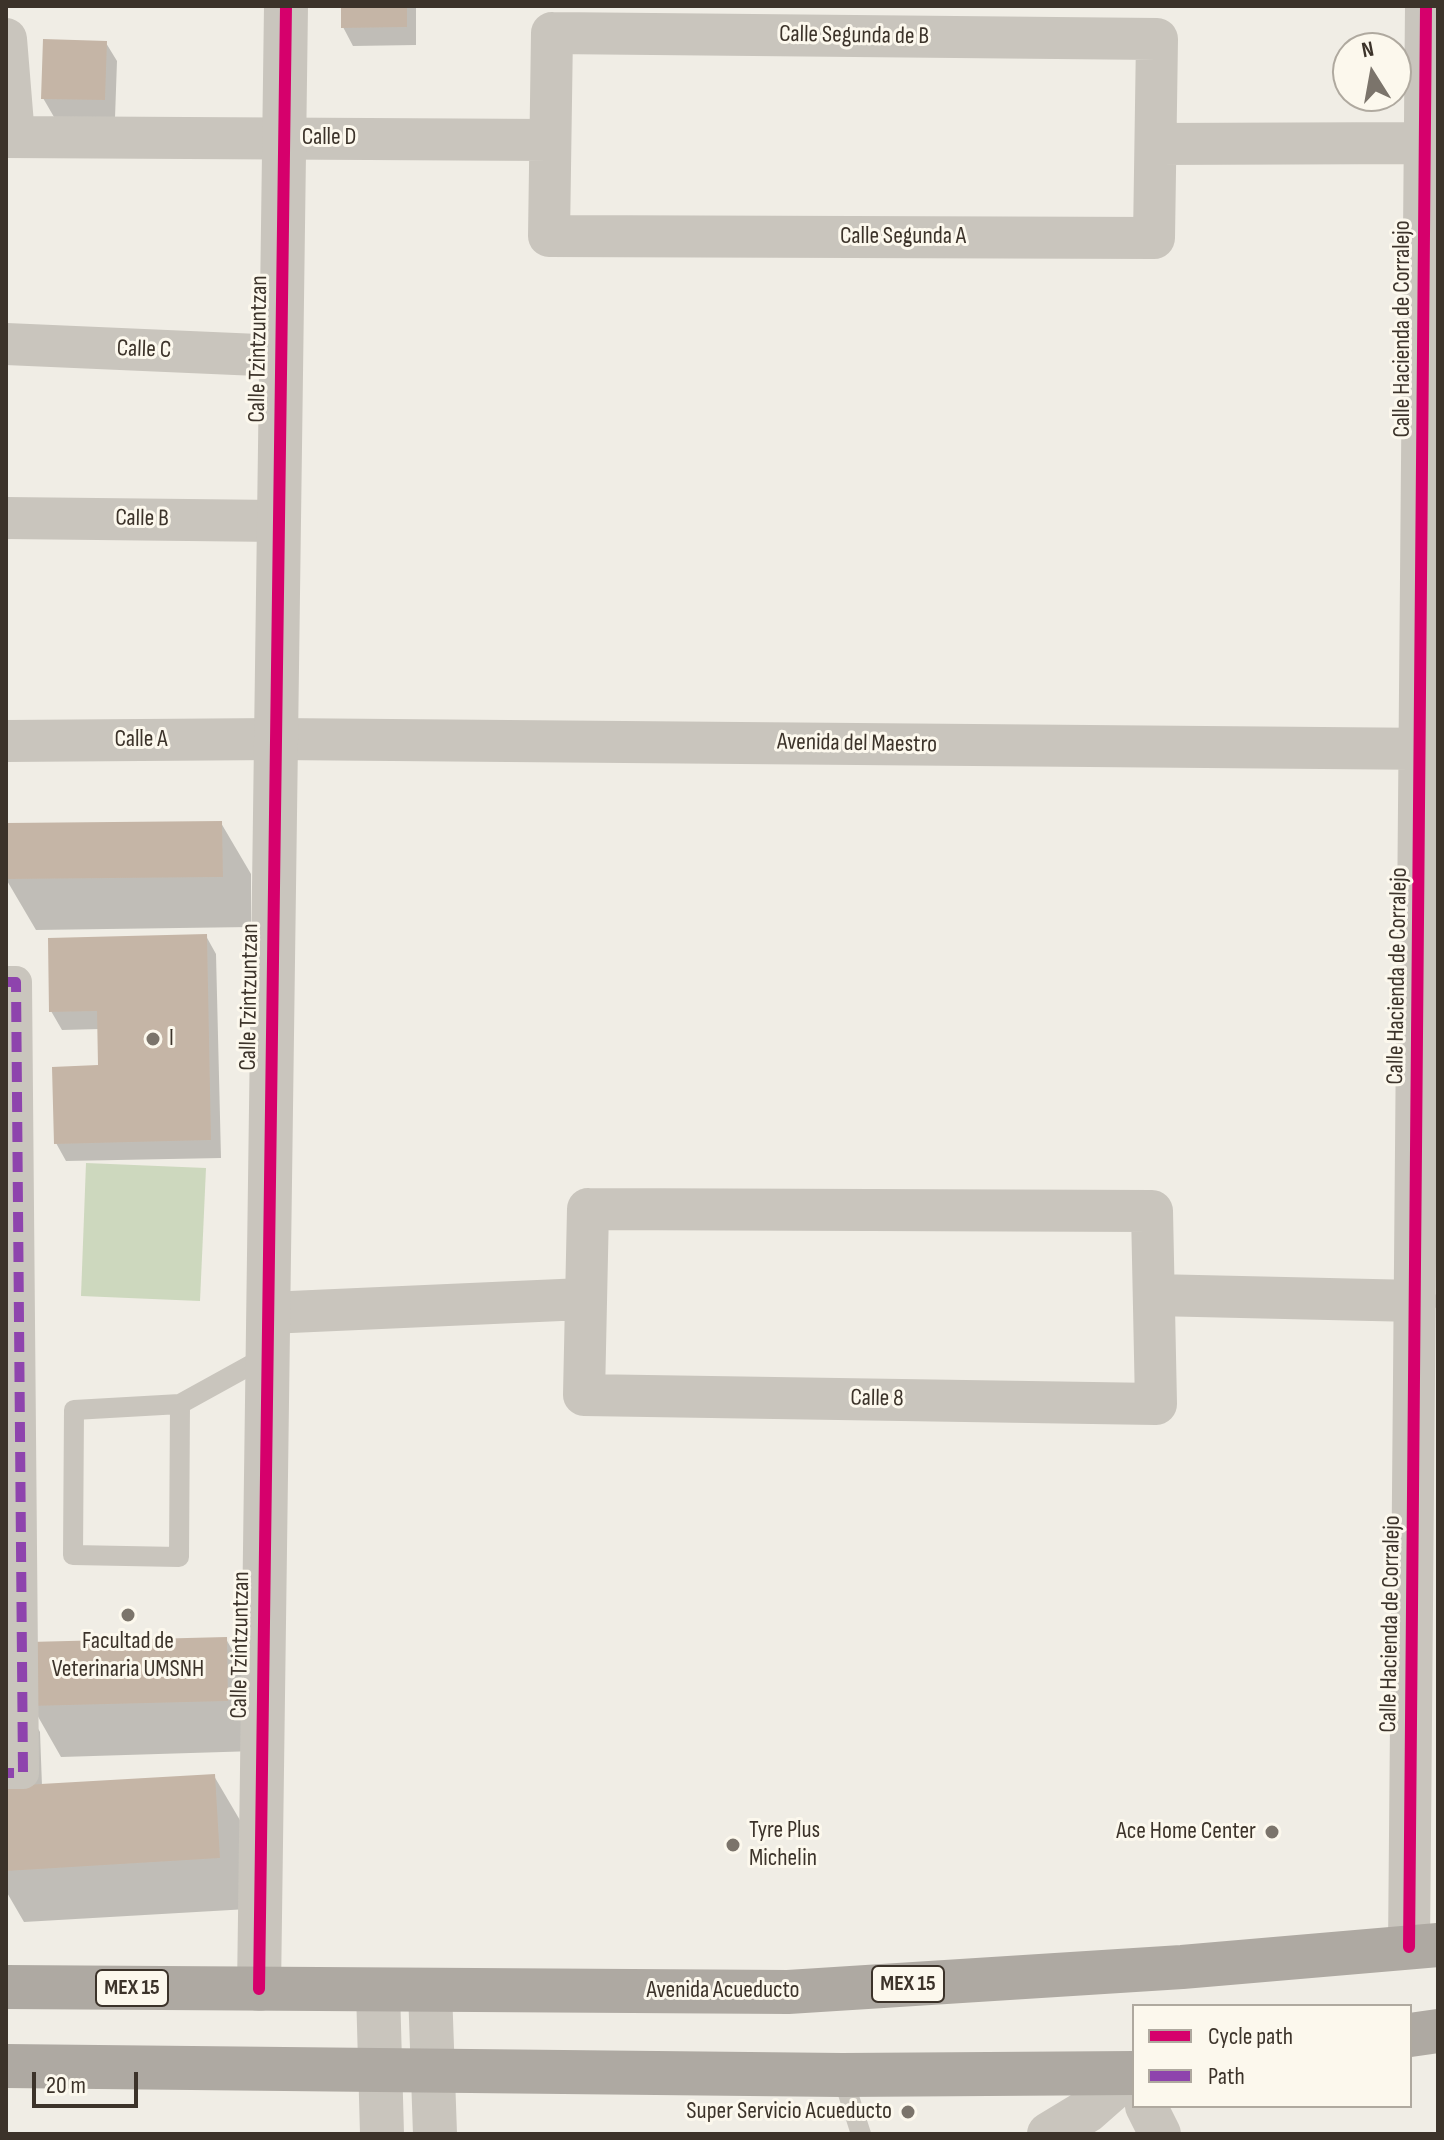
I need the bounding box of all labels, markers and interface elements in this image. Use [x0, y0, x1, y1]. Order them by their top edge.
street label: Calle Segunda de B [779, 20, 929, 52]
north arrow [1332, 32, 1412, 112]
text: N [1359, 36, 1376, 64]
street label: Calle D [302, 124, 356, 152]
street label: Calle Hacienda de Corralejo [1389, 220, 1417, 438]
street label: Calle Segunda A [840, 223, 966, 251]
street label: Calle Tzintzuntzan [243, 275, 275, 423]
street label: Calle C [116, 335, 172, 365]
street label: Calle B [115, 504, 169, 534]
street label: Calle A [114, 726, 168, 754]
street label: Avenida del Maestro [777, 728, 937, 760]
street label: Calle Hacienda de Corralejo [1382, 867, 1414, 1085]
street label: Calle Tzintzuntzan [234, 923, 266, 1071]
place label: I [169, 1025, 174, 1053]
marker: I [144, 1030, 162, 1048]
street label: Calle 8 [850, 1384, 904, 1414]
street label: Calle Hacienda de Corralejo [1375, 1515, 1407, 1733]
street label: Calle Tzintzuntzan [225, 1571, 257, 1719]
marker: Facultad de Veterinaria UMSNH [119, 1606, 137, 1624]
place label: Facultad de Veterinaria UMSNH [52, 1628, 204, 1684]
place label: Tyre Plus Michelin [749, 1817, 820, 1873]
place label: Ace Home Center [1116, 1818, 1256, 1846]
marker: Ace Home Center [1263, 1823, 1281, 1841]
marker: Tyre Plus Michelin [724, 1836, 742, 1854]
road number: MEX 15 [872, 1966, 944, 2002]
road number: MEX 15 [96, 1970, 168, 2006]
street label: Avenida Acueducto [647, 1977, 799, 2005]
legend [1132, 2004, 1412, 2108]
text: Cycle path [1208, 2022, 1293, 2051]
scale bar [36, 2056, 142, 2106]
text: Path [1208, 2062, 1245, 2091]
text: 20 m [46, 2071, 86, 2100]
place label: Super Servicio Acueducto [686, 2098, 892, 2126]
marker: Super Servicio Acueducto [899, 2103, 917, 2121]

